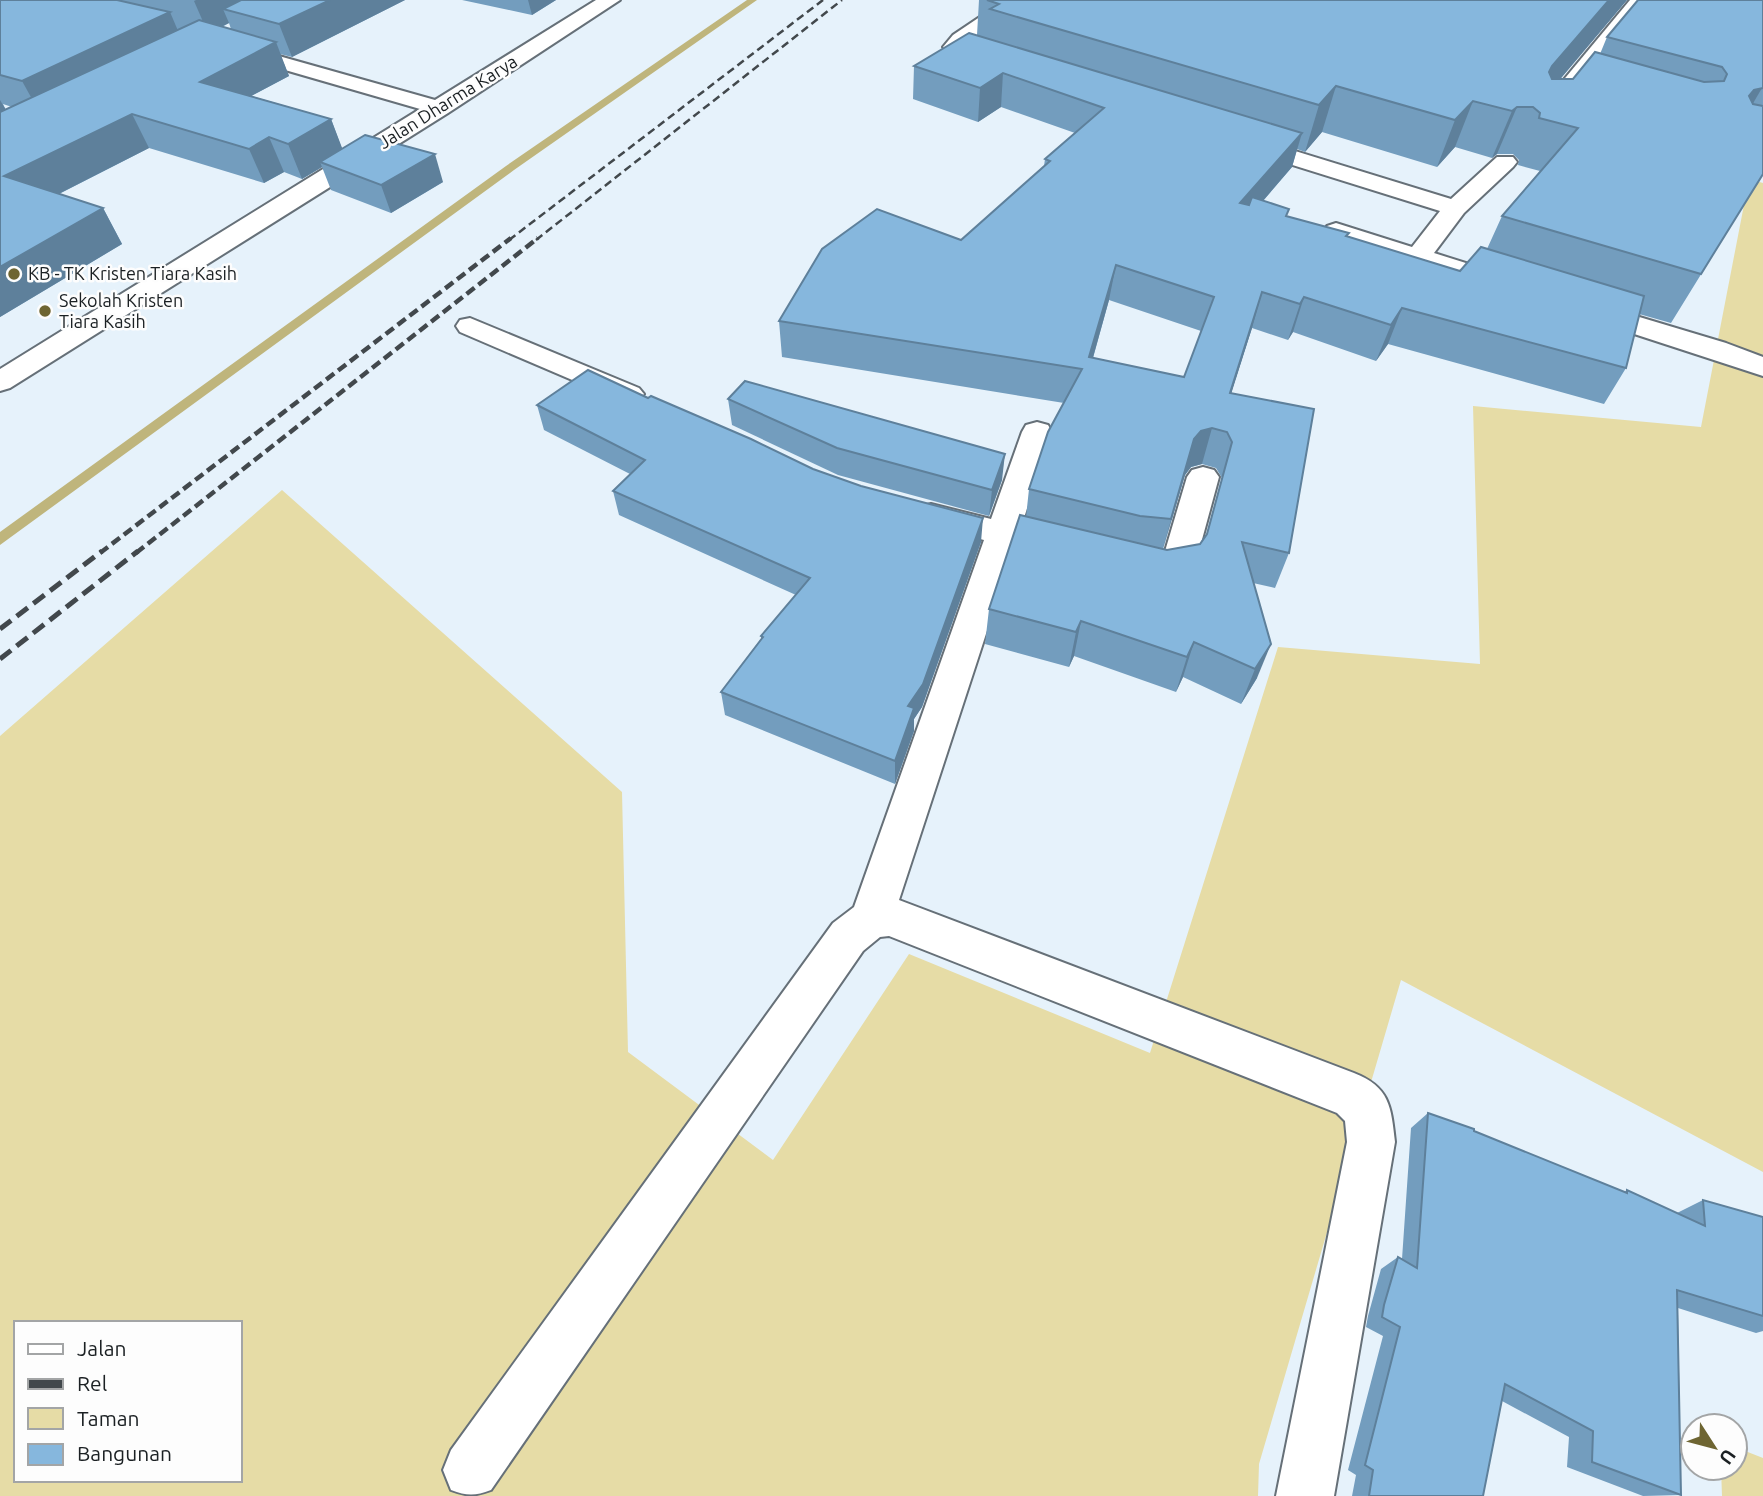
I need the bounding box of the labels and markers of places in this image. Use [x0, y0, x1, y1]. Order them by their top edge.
place label: KB - TK Kristen Tiara Kasih [28, 263, 237, 283]
marker: KB - TK Kristen Tiara Kasih [6, 266, 22, 282]
place label: Sekolah Kristen Tiara Kasih [59, 290, 183, 331]
marker: Sekolah Kristen Tiara Kasih [37, 303, 53, 319]

